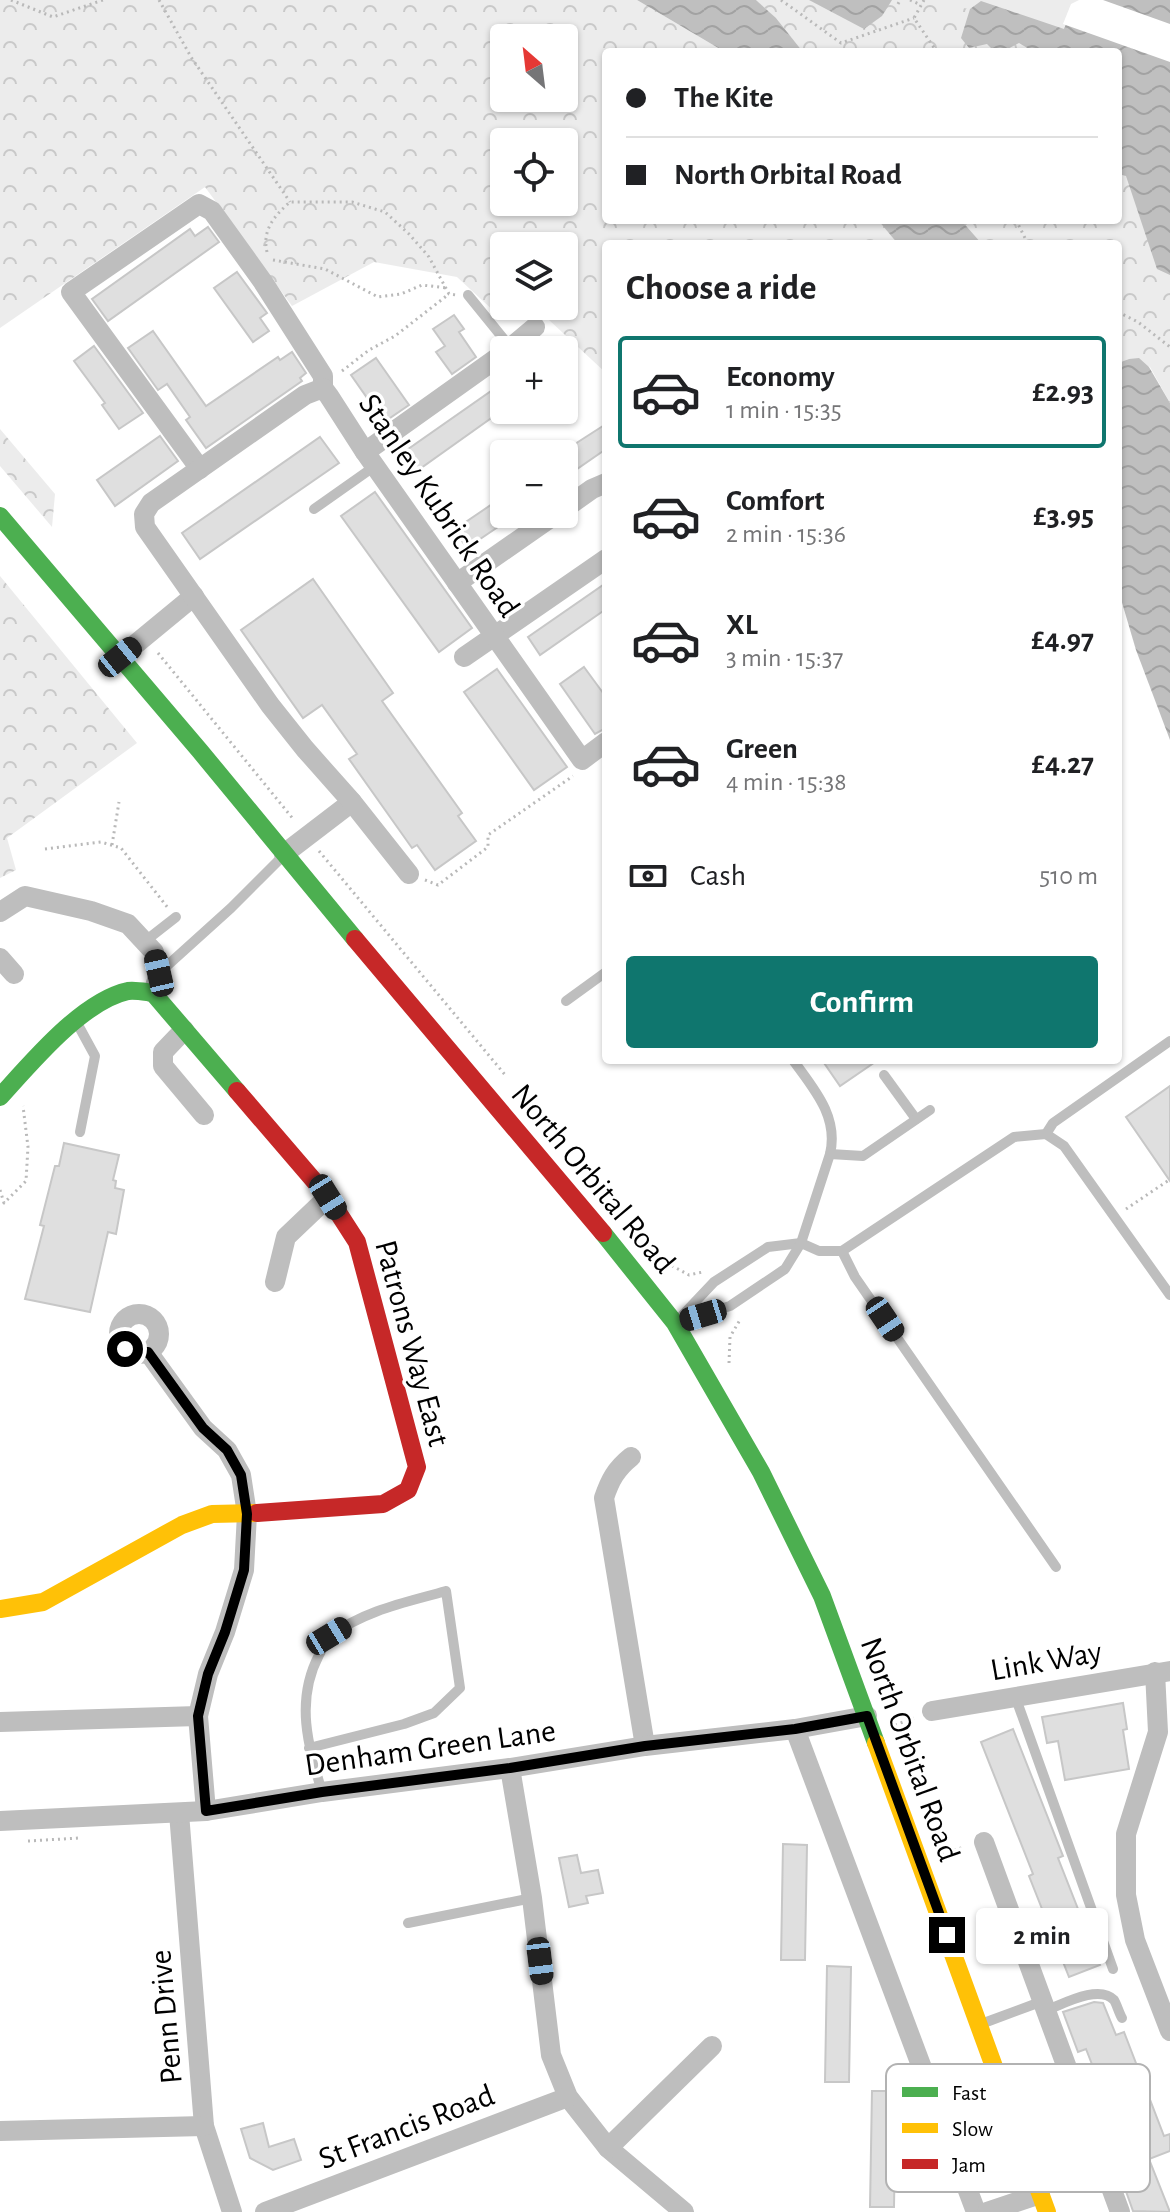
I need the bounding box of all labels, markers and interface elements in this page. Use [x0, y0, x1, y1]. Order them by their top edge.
north arrow [490, 24, 578, 112]
map controls [490, 24, 578, 528]
text: The Kite [674, 83, 773, 113]
button: locate [490, 128, 578, 216]
text: North Orbital Road [674, 160, 902, 190]
button: layers [490, 232, 578, 320]
text: Choose a ride [626, 270, 816, 306]
button: + [490, 336, 578, 424]
icon: car [630, 356, 702, 428]
text: Economy [726, 362, 835, 392]
text: £2.93 [1032, 377, 1094, 407]
street label: Stanley Kubrick Road [353, 388, 525, 623]
text: 1 min · 15:35 [726, 397, 842, 423]
button: − [490, 440, 578, 528]
icon: car [630, 480, 702, 552]
text: Comfort [726, 486, 825, 516]
text: £3.95 [1033, 501, 1094, 531]
text: 2 min · 15:36 [726, 521, 846, 547]
icon: car [630, 604, 702, 676]
text: XL [726, 610, 758, 640]
text: £4.97 [1031, 625, 1094, 655]
car [94, 633, 146, 681]
text: 3 min · 15:37 [726, 645, 843, 671]
icon: car [630, 728, 702, 800]
text: Green [726, 734, 798, 764]
text: £4.27 [1032, 749, 1094, 779]
text: 4 min · 15:38 [726, 769, 847, 795]
icon: cash [626, 854, 670, 898]
text: Cash [690, 861, 746, 891]
text: 510 m [1039, 863, 1098, 889]
car [142, 947, 176, 999]
button: Confirm [626, 956, 1098, 1048]
street label: North Orbital Road [505, 1078, 681, 1279]
car [305, 1170, 351, 1224]
street label: Patrons Way East [369, 1237, 455, 1450]
car [862, 1292, 908, 1346]
car [677, 1297, 729, 1333]
route start [107, 1331, 143, 1367]
car [302, 1613, 356, 1659]
street label: North Orbital Road [855, 1633, 965, 1866]
street label: Link Way [988, 1635, 1105, 1686]
street label: Denham Green Lane [303, 1715, 558, 1781]
callout: 2 min [975, 1907, 1107, 1963]
route end [929, 1917, 965, 1953]
text: 2 min [1013, 1923, 1071, 1949]
car [525, 1936, 555, 1986]
street label: Penn Drive [144, 1948, 188, 2085]
legend [886, 2064, 1150, 2192]
street label: St Francis Road [314, 2079, 499, 2175]
text: Fast [952, 2082, 986, 2104]
text: Slow [952, 2118, 993, 2140]
text: Jam [952, 2154, 986, 2176]

